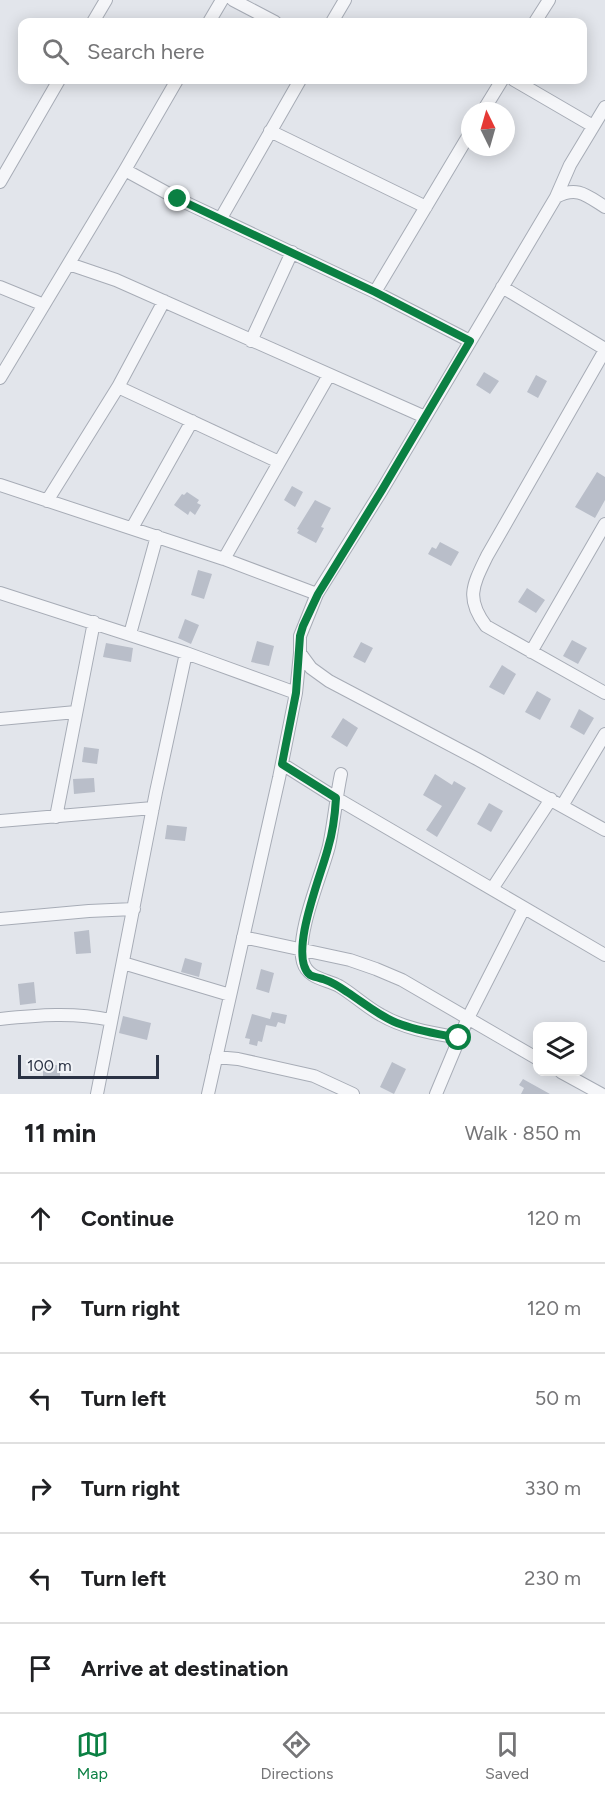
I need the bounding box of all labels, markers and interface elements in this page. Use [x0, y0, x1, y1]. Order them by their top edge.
search box [18, 18, 587, 84]
icon: search [39, 35, 72, 68]
text: Search here [87, 38, 205, 65]
north arrow [461, 102, 515, 156]
route end [164, 185, 190, 211]
map controls [533, 1022, 587, 1076]
button: layers [533, 1022, 587, 1076]
route start [445, 1024, 471, 1050]
scale bar [18, 1052, 159, 1080]
text: 100 m [27, 1056, 72, 1075]
text: 11 min [24, 1117, 96, 1149]
text: Walk · 850 m [465, 1121, 581, 1145]
icon: ahead [24, 1202, 57, 1235]
text: Continue [81, 1205, 174, 1232]
text: 120 m [527, 1206, 581, 1230]
icon: right [24, 1292, 57, 1325]
text: Turn right [81, 1295, 180, 1322]
text: 120 m [527, 1296, 581, 1320]
icon: left [24, 1382, 57, 1415]
text: Turn left [81, 1385, 167, 1412]
text: 50 m [535, 1386, 581, 1410]
icon: right [24, 1472, 57, 1505]
text: Turn right [81, 1475, 180, 1502]
text: 330 m [524, 1476, 581, 1500]
icon: left [24, 1562, 57, 1595]
text: Turn left [81, 1565, 167, 1592]
text: 230 m [524, 1566, 581, 1590]
icon: arrive [24, 1652, 57, 1685]
text: Arrive at destination [81, 1655, 289, 1682]
tab: Map [76, 1728, 109, 1783]
tab: Directions [260, 1728, 333, 1783]
tab: Saved [485, 1728, 529, 1783]

